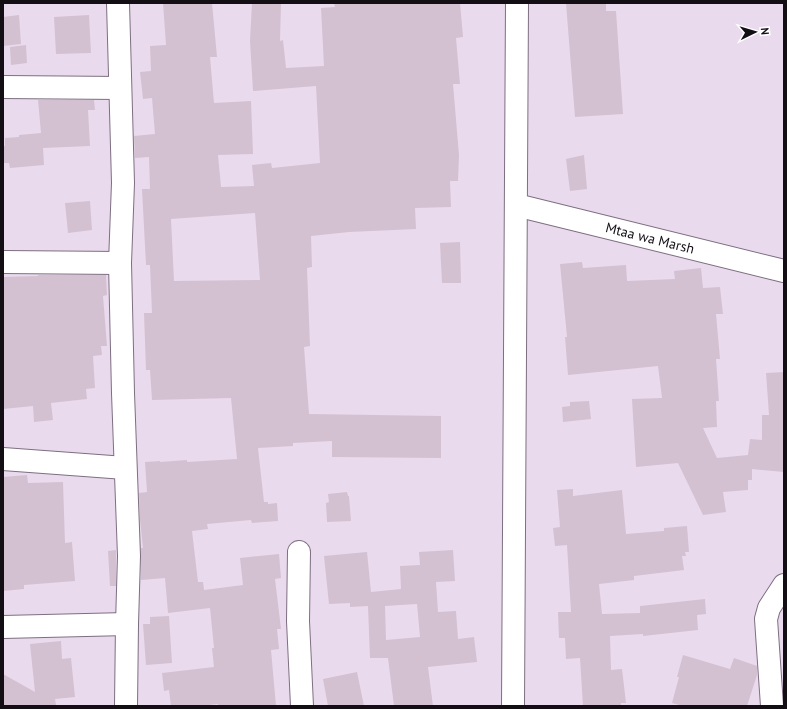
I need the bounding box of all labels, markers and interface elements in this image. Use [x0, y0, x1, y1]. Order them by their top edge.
north arrow [735, 12, 775, 52]
text: N [758, 27, 772, 35]
street label: Mtaa wa Marsh [604, 218, 696, 258]

